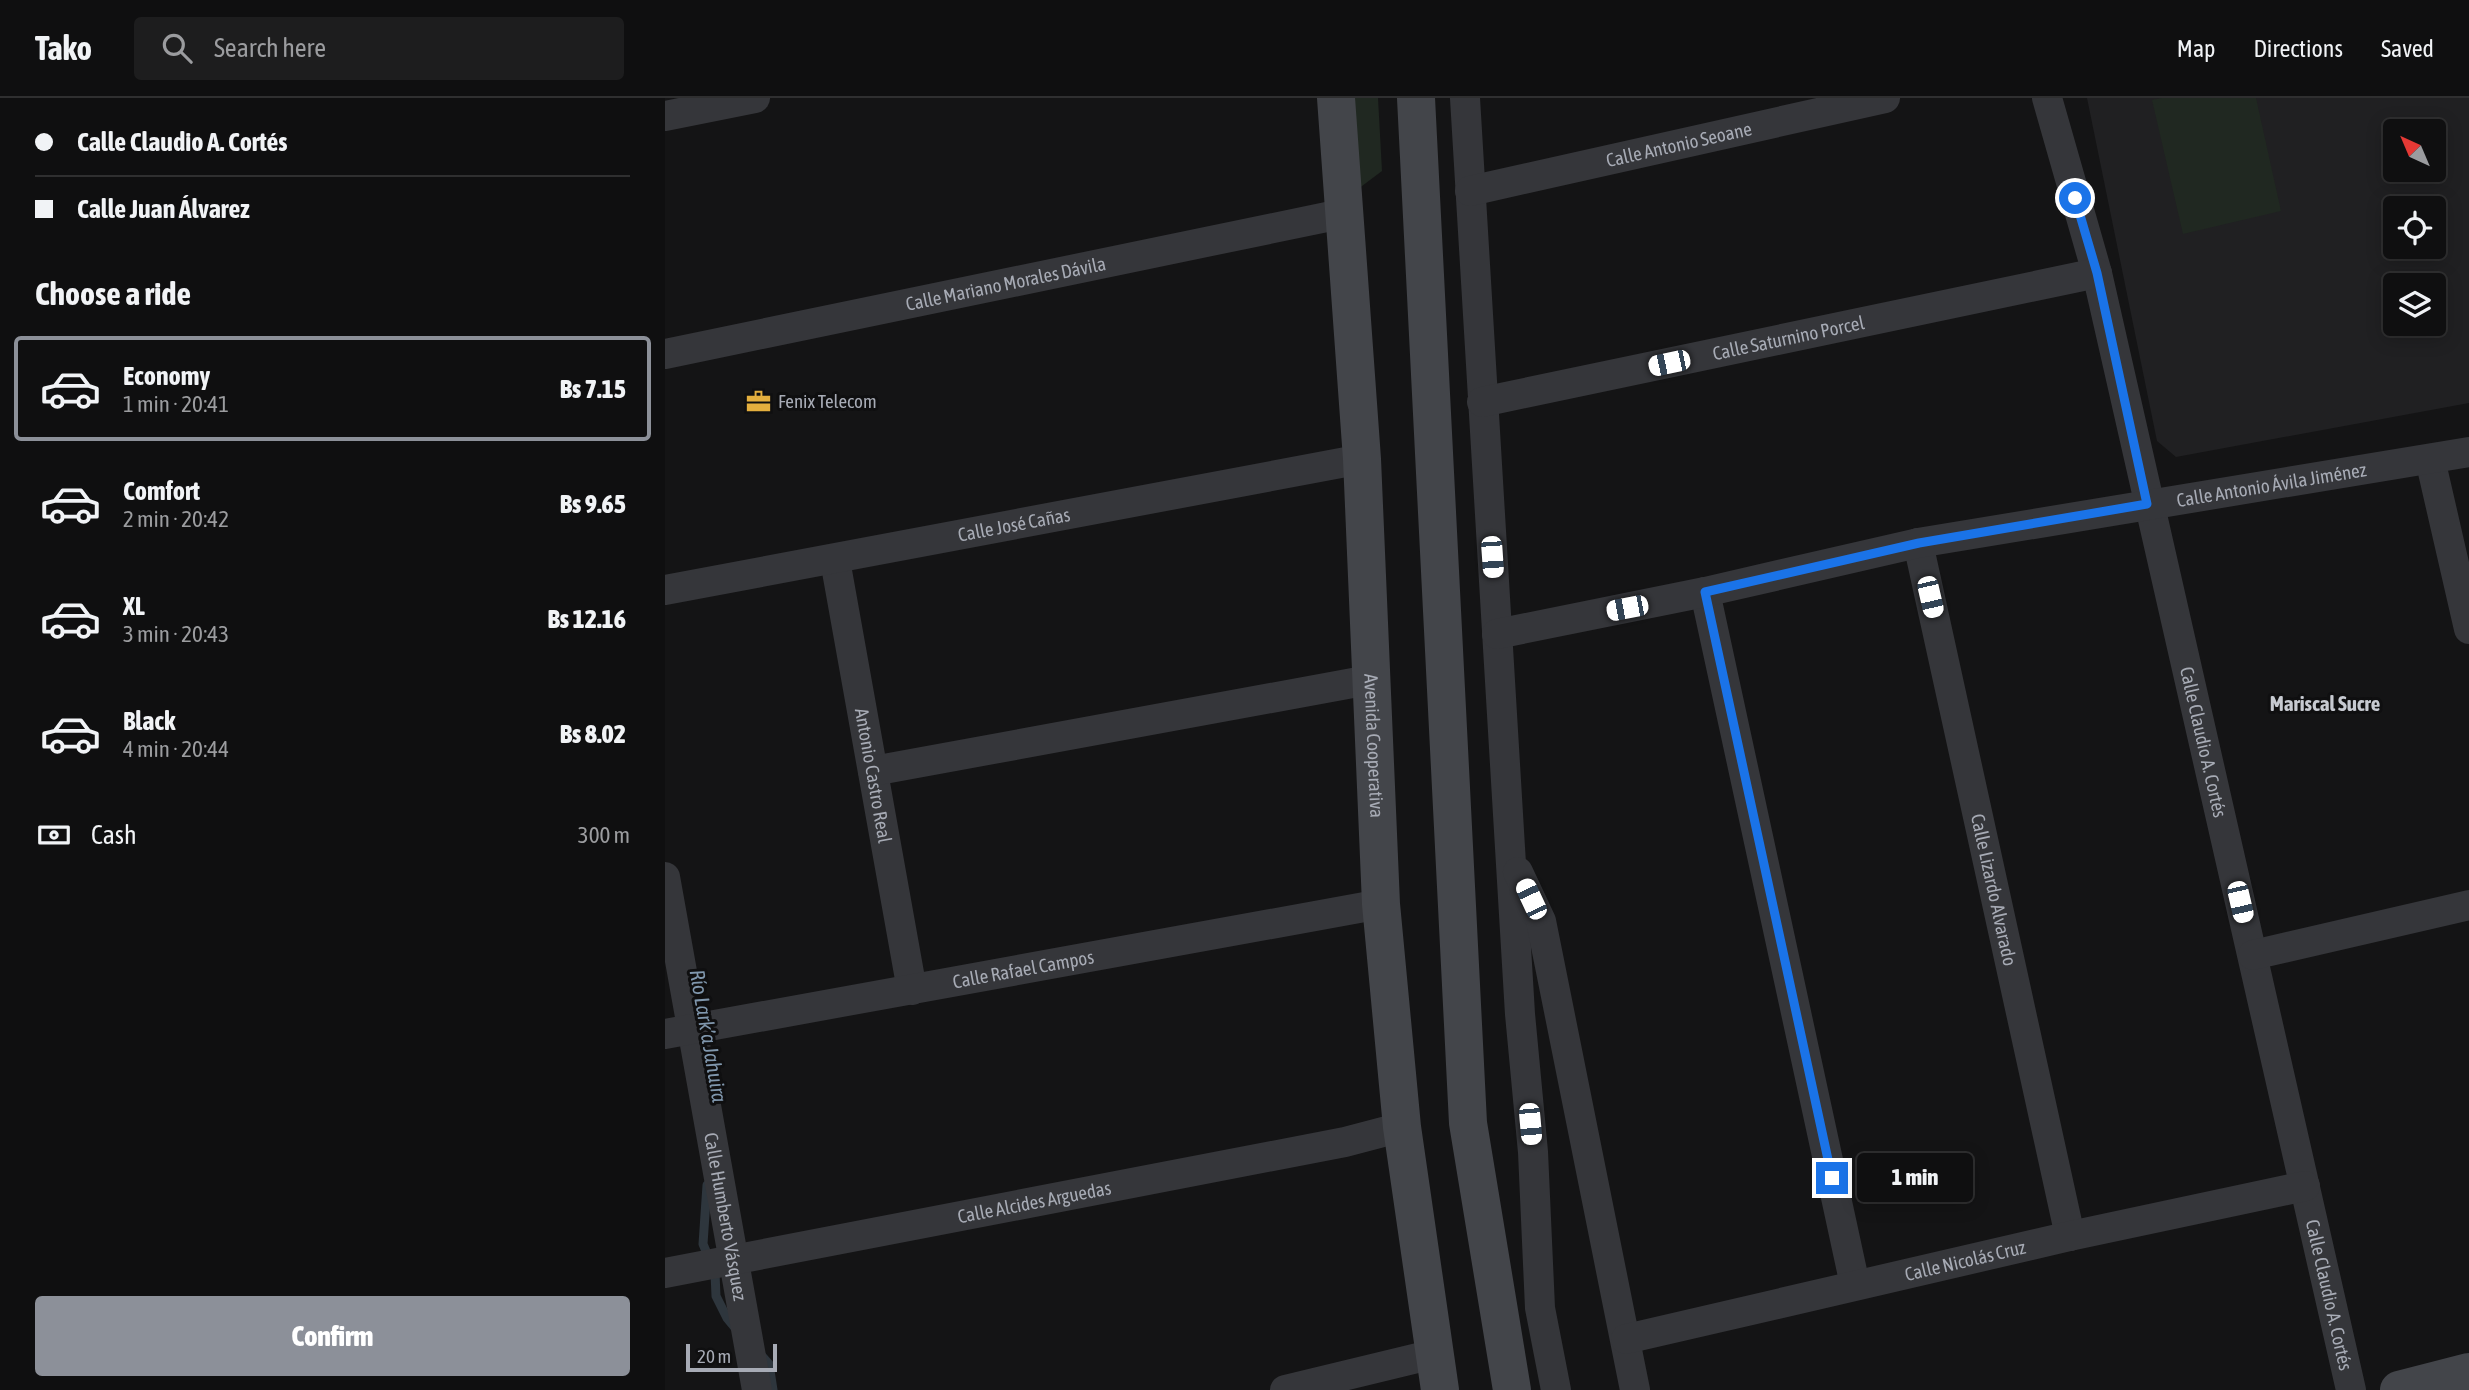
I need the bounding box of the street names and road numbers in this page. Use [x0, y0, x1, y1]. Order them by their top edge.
street label: Calle Antonio Seoane [1604, 117, 1754, 171]
street label: Calle Mariano Morales Dávila [904, 252, 1108, 315]
street label: Calle Saturnino Porcel [1711, 311, 1866, 364]
street label: Calle Antonio Ávila Jiménez [2175, 458, 2368, 511]
street label: Calle José Cañas [956, 503, 1072, 546]
street label: Calle Claudio A. Cortés [2176, 664, 2232, 820]
street label: Avenida Cooperativa [1360, 673, 1388, 818]
street label: Antonio Castro Real [851, 706, 896, 845]
street label: Calle Lizardo Alvarado [1967, 812, 2021, 968]
street label: Calle Rafael Campos [951, 945, 1096, 993]
street label: Calle Humberto Vásquez [700, 1131, 752, 1303]
street label: Calle Alcides Arguedas [956, 1176, 1113, 1227]
street label: Calle Claudio A. Cortés [2302, 1217, 2357, 1373]
street label: Calle Nicolás Cruz [1902, 1236, 2028, 1285]

